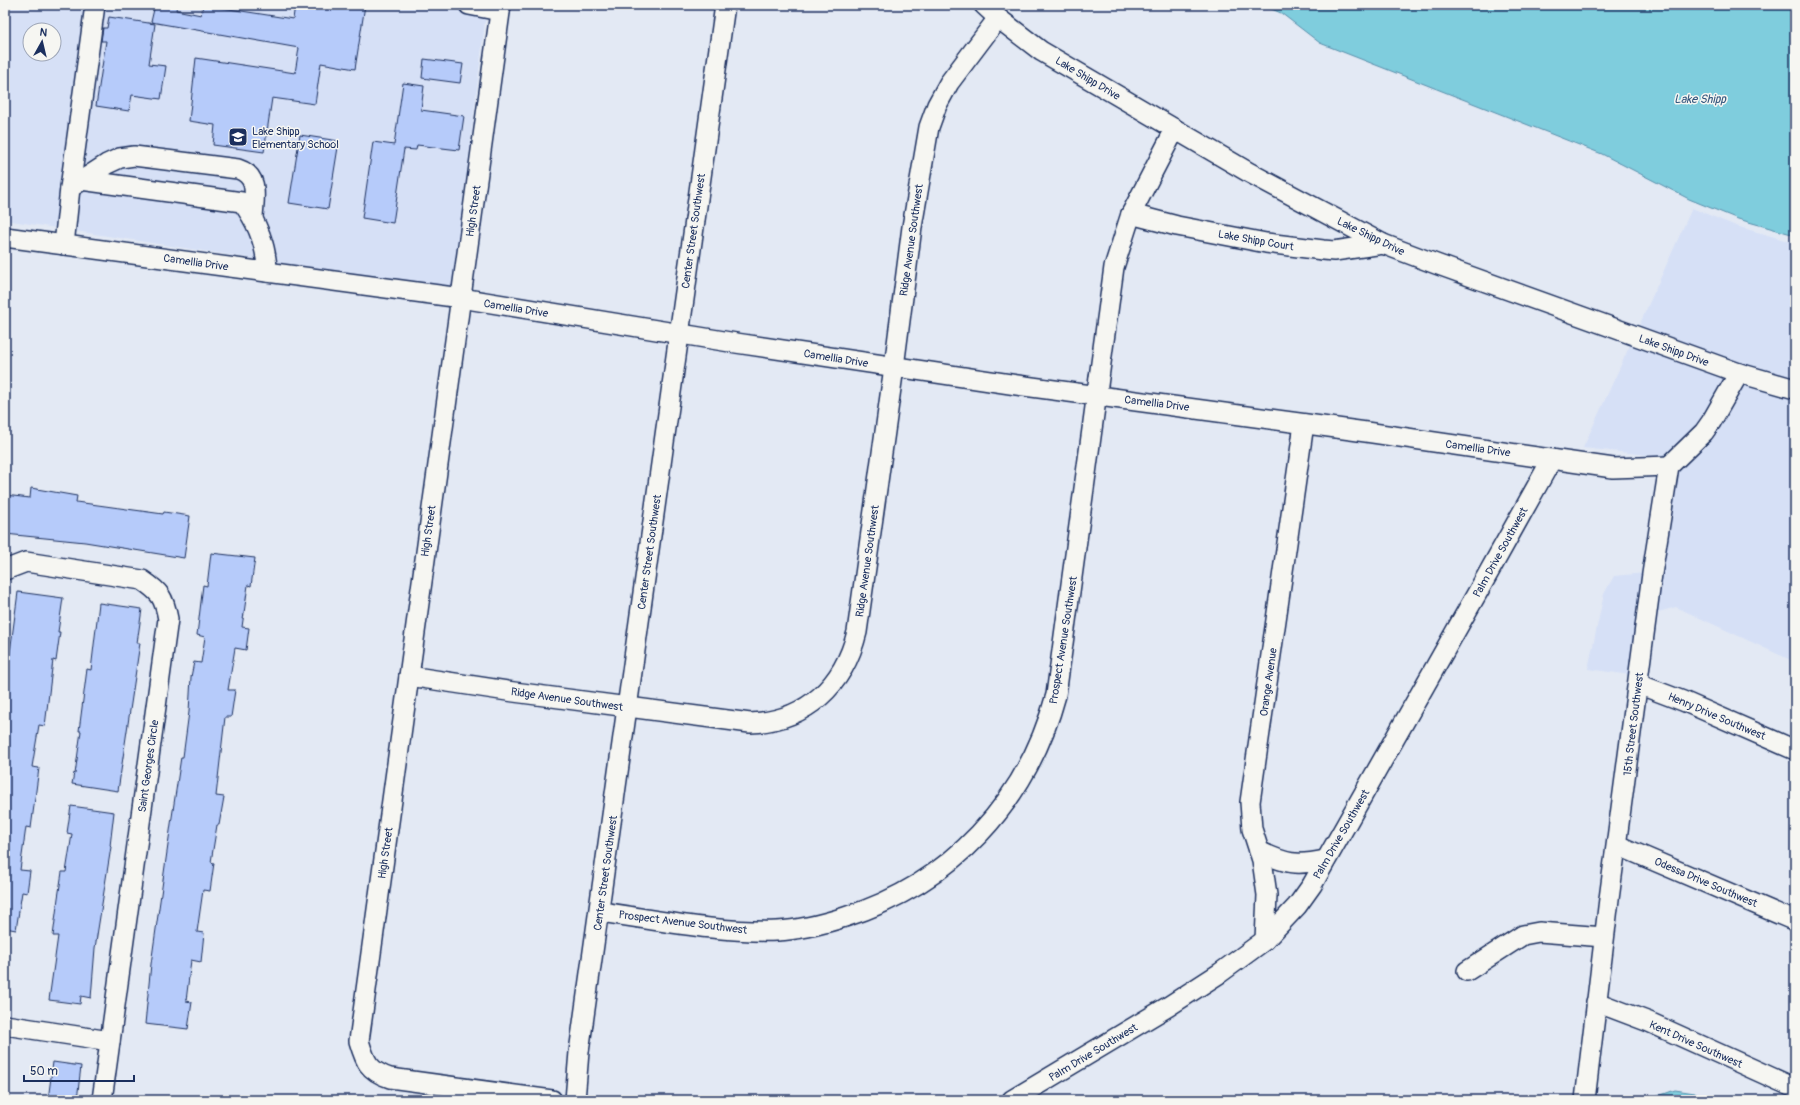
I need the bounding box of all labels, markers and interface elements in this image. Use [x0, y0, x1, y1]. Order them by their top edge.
north arrow [22, 22, 62, 62]
text: N [39, 26, 48, 40]
street label: Lake Shipp Drive [1053, 54, 1123, 103]
water label: Lake Shipp [1674, 92, 1727, 107]
place label: Lake Shipp Elementary School [252, 125, 339, 151]
school or university icon: Lake Shipp Elementary School [227, 126, 249, 148]
street label: Center Street Southwest [679, 172, 708, 289]
street label: Ridge Avenue Southwest [897, 183, 926, 297]
street label: High Street [463, 184, 484, 238]
street label: Lake Shipp Drive [1335, 214, 1407, 259]
street label: Lake Shipp Court [1217, 227, 1295, 254]
street label: Camellia Drive [163, 252, 230, 274]
street label: Camellia Drive [483, 297, 550, 320]
street label: Lake Shipp Drive [1637, 332, 1711, 369]
street label: Camellia Drive [803, 347, 870, 370]
street label: Camellia Drive [1124, 393, 1191, 414]
street label: Camellia Drive [1445, 438, 1512, 460]
street label: Center Street Southwest [635, 493, 664, 610]
street label: High Street [418, 504, 439, 558]
street label: Ridge Avenue Southwest [853, 504, 882, 618]
street label: Palm Drive Southwest [1470, 504, 1531, 600]
street label: Prospect Avenue Southwest [1047, 575, 1080, 705]
street label: Orange Avenue [1257, 646, 1280, 717]
street label: 15th Street Southwest [1621, 671, 1646, 777]
street label: Ridge Avenue Southwest [510, 685, 624, 714]
street label: Henry Drive Southwest [1666, 690, 1768, 743]
street label: Saint Georges Circle [136, 718, 162, 813]
street label: Palm Drive Southwest [1311, 787, 1373, 881]
street label: Center Street Southwest [591, 814, 620, 931]
street label: High Street [375, 826, 396, 880]
street label: Odessa Drive Southwest [1652, 855, 1760, 910]
street label: Prospect Avenue Southwest [618, 908, 748, 937]
street label: Kent Drive Southwest [1647, 1018, 1745, 1071]
street label: Palm Drive Southwest [1047, 1021, 1140, 1084]
scale bar [24, 1057, 134, 1083]
text: 50 m [30, 1064, 58, 1079]

